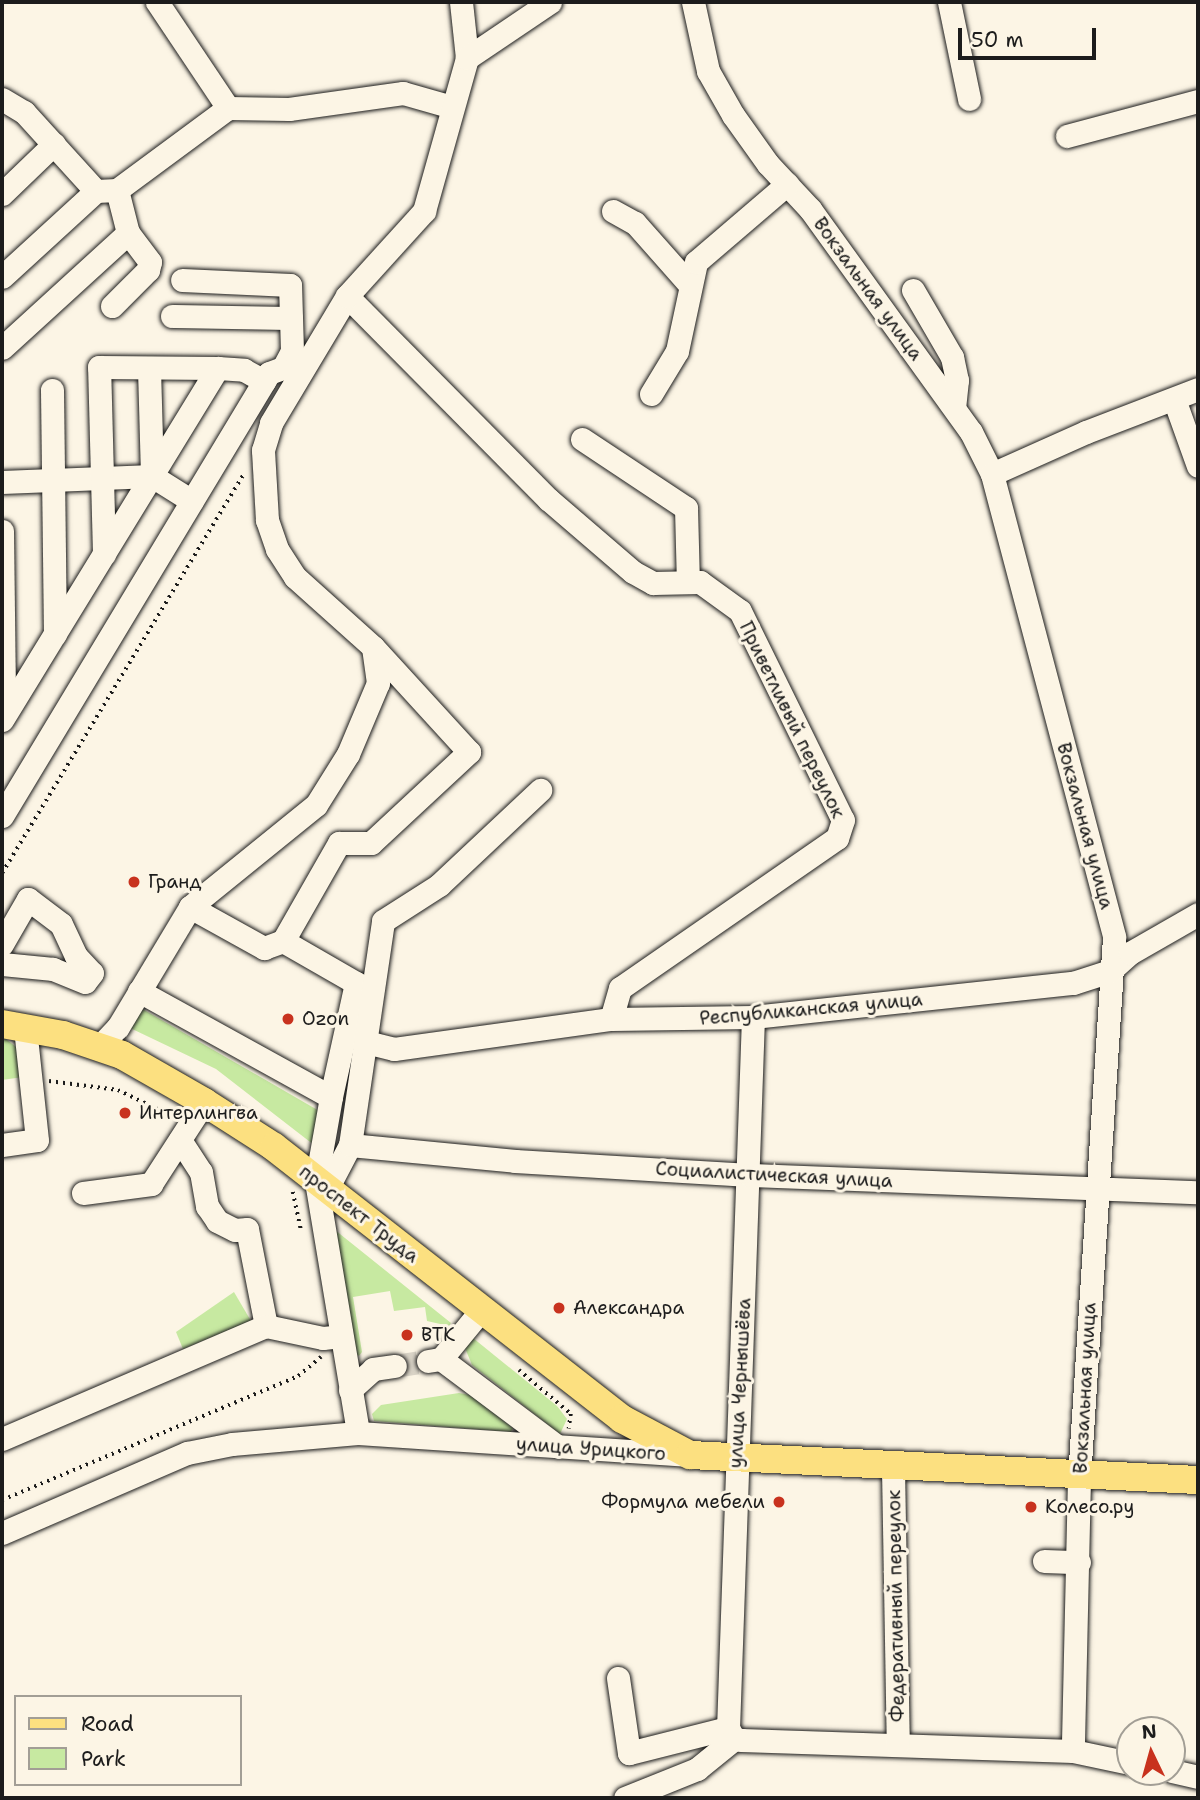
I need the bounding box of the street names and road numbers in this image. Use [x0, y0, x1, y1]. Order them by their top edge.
street label: Вокзальная улица [808, 213, 928, 365]
street label: Приветливый переулок [734, 618, 850, 822]
street label: Вокзальная улица [1052, 740, 1118, 912]
street label: Республиканская улица [698, 988, 924, 1030]
street label: Социалистическая улица [655, 1157, 893, 1193]
street label: проспект Труда [295, 1160, 423, 1268]
street label: улица Чернышёва [724, 1297, 756, 1469]
street label: Вокзальная улица [1069, 1302, 1101, 1474]
street label: улица Урицкого [515, 1432, 667, 1466]
street label: Федеративный переулок [883, 1490, 909, 1722]

